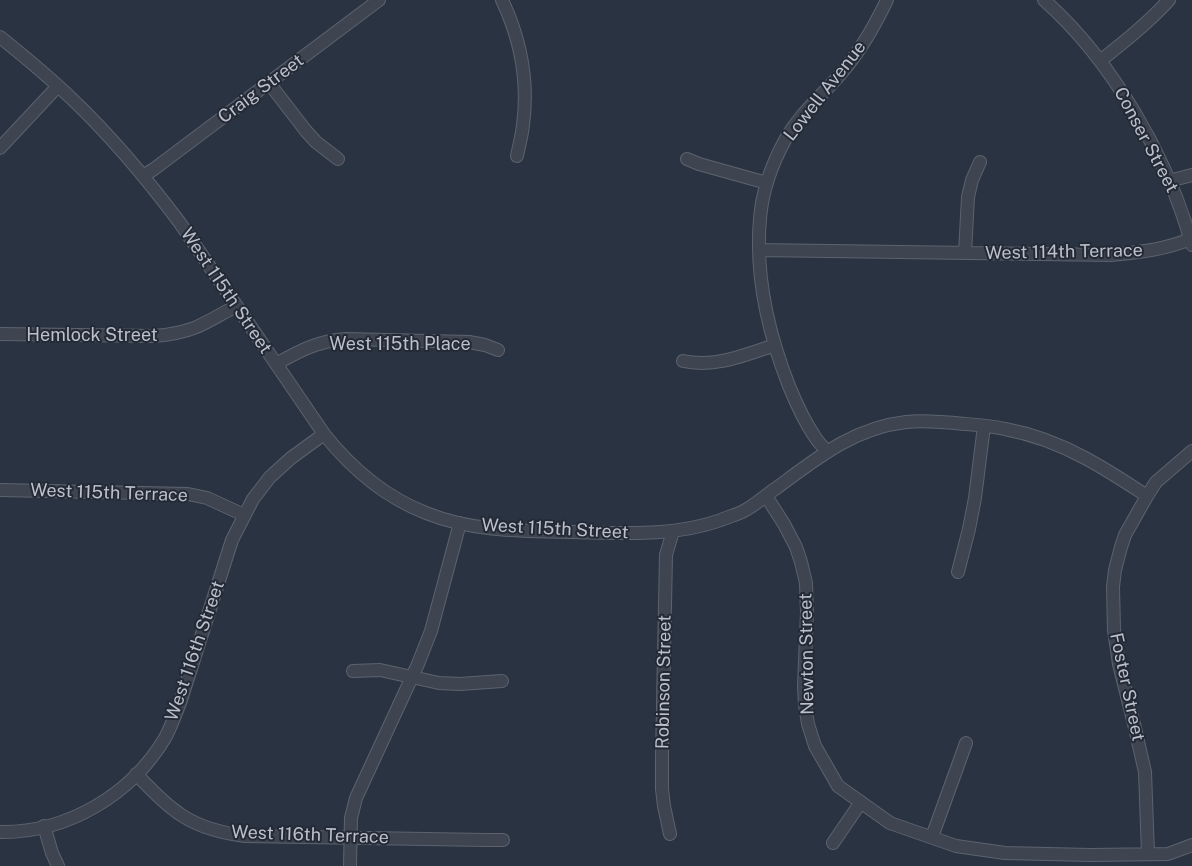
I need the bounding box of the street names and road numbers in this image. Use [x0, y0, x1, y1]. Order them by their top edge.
street label: Lowell Avenue [779, 37, 871, 145]
street label: Craig Street [214, 50, 308, 128]
street label: Conser Street [1109, 84, 1183, 196]
street label: West 115th Street [176, 224, 276, 358]
street label: West 114th Terrace [985, 240, 1143, 264]
street label: Hemlock Street [26, 324, 158, 346]
street label: West 115th Place [329, 333, 471, 355]
street label: West 115th Terrace [30, 479, 188, 507]
street label: West 115th Street [481, 514, 629, 544]
street label: West 116th Street [161, 578, 229, 724]
street label: Newton Street [795, 593, 819, 715]
street label: Robinson Street [652, 615, 676, 749]
street label: Foster Street [1105, 631, 1149, 743]
street label: West 116th Terrace [231, 821, 389, 849]

